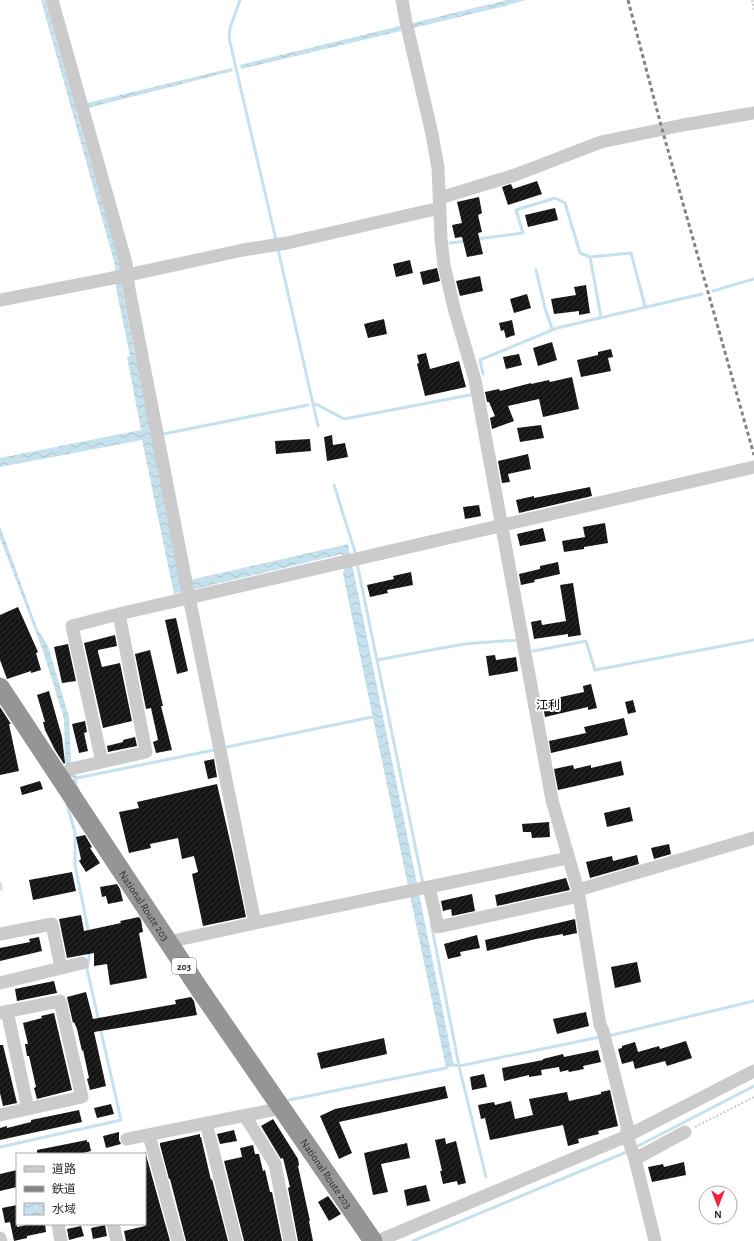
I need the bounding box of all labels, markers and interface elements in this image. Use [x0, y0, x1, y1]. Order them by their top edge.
district label: 江利 [536, 698, 560, 711]
street label: National Route 203 [117, 869, 171, 943]
road number: 203 [172, 958, 196, 974]
street label: National Route 203 [298, 1137, 354, 1211]
legend [16, 1153, 146, 1225]
text: 道路 [52, 1162, 76, 1175]
text: 鉄道 [52, 1182, 76, 1195]
north arrow [698, 1185, 738, 1225]
text: 水域 [52, 1203, 76, 1215]
text: N [714, 1209, 722, 1220]

